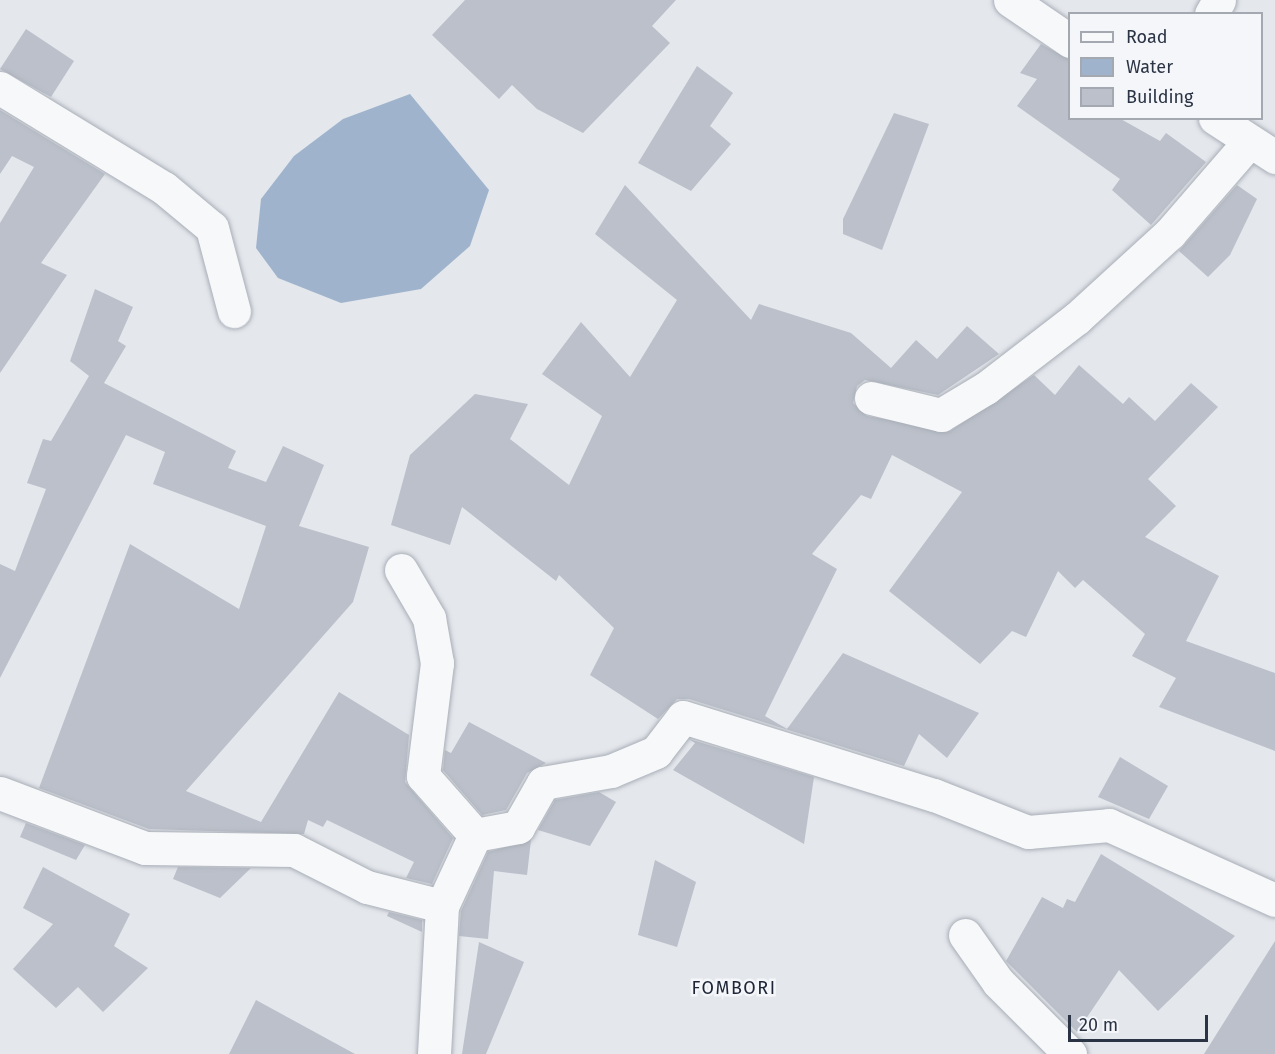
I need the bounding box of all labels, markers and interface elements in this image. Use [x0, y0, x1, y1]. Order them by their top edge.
legend [1068, 12, 1263, 120]
text: Road [1126, 26, 1168, 48]
text: Water [1126, 56, 1173, 78]
text: Building [1126, 86, 1193, 108]
district label: FOMBORI [692, 977, 776, 999]
scale bar [1071, 1003, 1210, 1041]
text: 20 m [1079, 1014, 1118, 1036]

